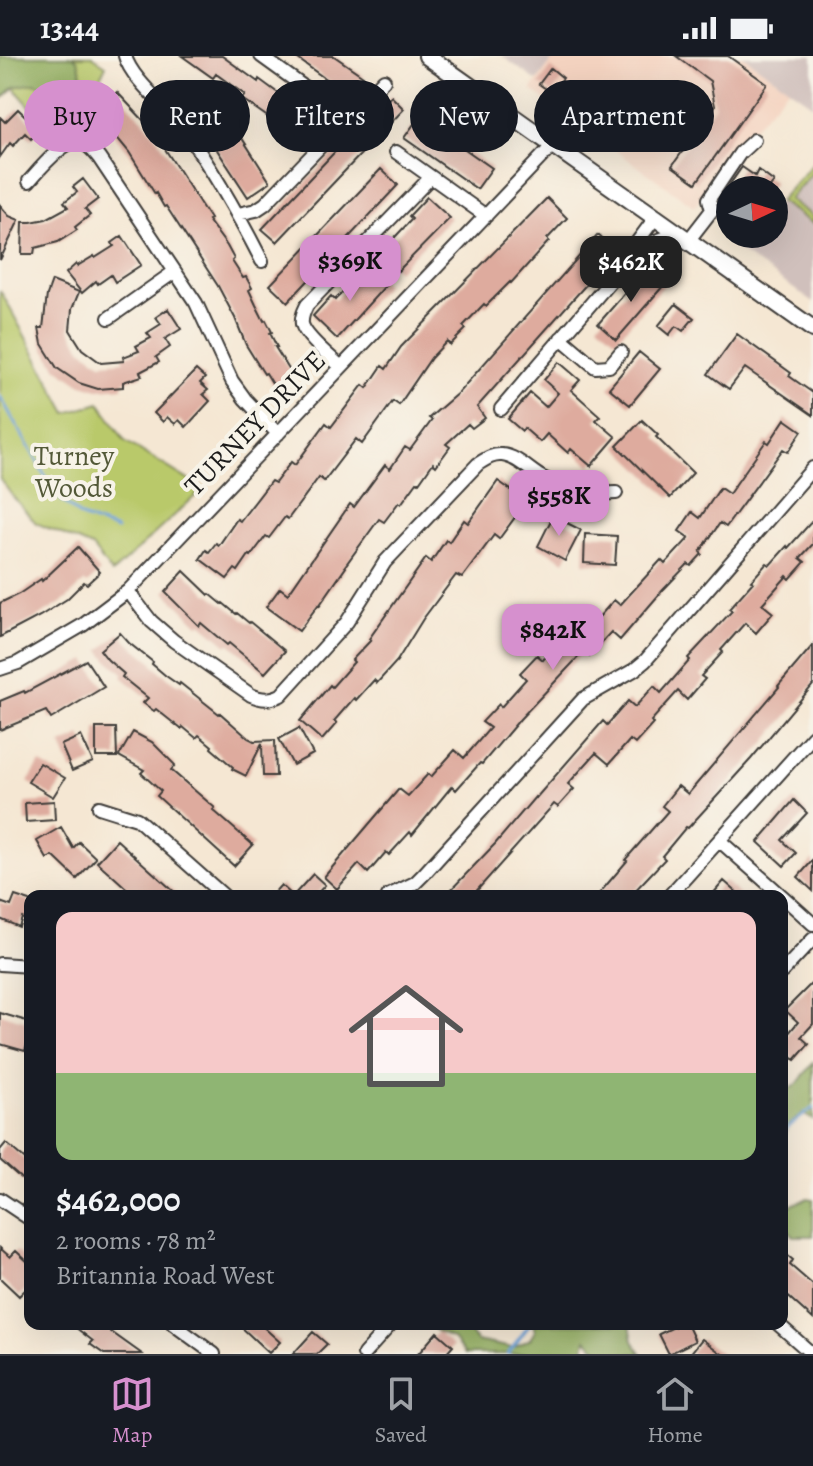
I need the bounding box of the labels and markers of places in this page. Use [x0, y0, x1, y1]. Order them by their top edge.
pin: $369K [294, 235, 406, 303]
pin: $462K [575, 236, 687, 304]
pin: $558K [503, 470, 615, 538]
pin: $842K [497, 604, 609, 672]

